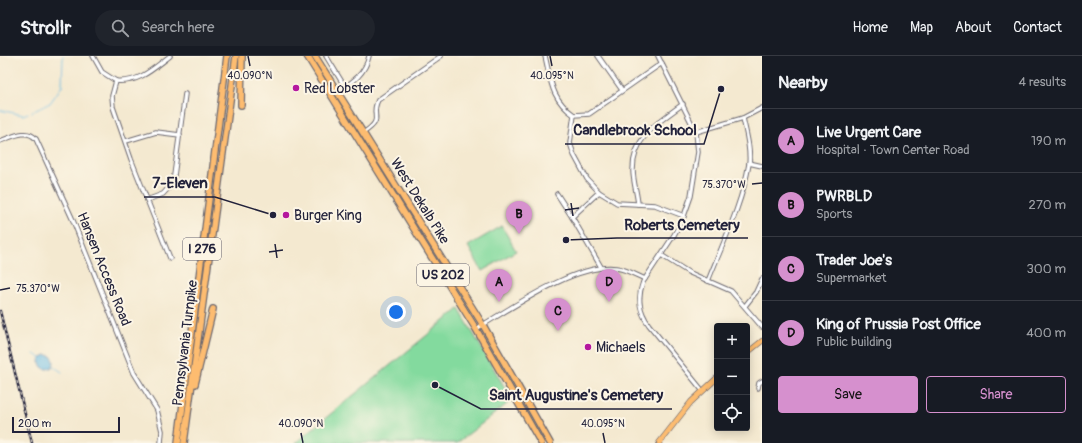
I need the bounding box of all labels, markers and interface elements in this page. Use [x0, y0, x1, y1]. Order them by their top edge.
search box [95, 10, 375, 46]
text: Strollr [20, 16, 71, 40]
icon: search [109, 17, 131, 39]
text: Search here [141, 18, 214, 37]
text: Home [853, 19, 888, 36]
text: Map [910, 19, 933, 36]
text: About [955, 19, 991, 36]
text: Contact [1013, 19, 1062, 36]
text: 40.090°N [228, 70, 273, 82]
text: 40.095°N [530, 70, 574, 82]
text: Nearby [778, 72, 827, 93]
text: 4 results [1019, 74, 1066, 90]
place label: Red Lobster [304, 80, 375, 97]
marker: Red Lobster [291, 83, 301, 93]
callout: Candlebrook School [565, 117, 704, 144]
text: Candlebrook School [573, 121, 697, 140]
text: Live Urgent Care [816, 123, 921, 142]
text: A [787, 133, 795, 149]
text: 190 m [1031, 133, 1066, 149]
text: Hospital · Town Center Road [816, 142, 970, 158]
street label: West Dekalb Pike [387, 155, 453, 247]
callout: 7-Eleven [144, 170, 215, 197]
text: 7-Eleven [152, 174, 208, 193]
text: 75.370°W [702, 179, 746, 191]
text: PWRBLD [816, 187, 872, 206]
text: B [787, 197, 795, 213]
text: 270 m [1029, 197, 1066, 213]
pin: B [506, 201, 532, 234]
text: Sports [816, 206, 852, 222]
place label: Burger King [294, 207, 362, 224]
street label: Hansen Access Road [73, 210, 135, 328]
marker: Burger King [281, 210, 291, 220]
callout: Roberts Cemetery [617, 211, 748, 238]
text: Roberts Cemetery [624, 216, 740, 235]
road number: I 276 [183, 238, 221, 260]
text: Trader Joe's [816, 251, 892, 270]
text: C [787, 261, 795, 277]
text: 300 m [1027, 261, 1066, 277]
road number: US 202 [417, 264, 469, 286]
pin: A [486, 269, 512, 302]
pin: D [596, 269, 622, 302]
text: Supermarket [816, 270, 887, 286]
street label: Pennsylvania Turnpike [169, 279, 201, 407]
text: 75.370°W [16, 283, 60, 295]
pin: C [545, 298, 571, 331]
your location [386, 302, 406, 322]
text: King of Prussia Post Office [816, 315, 981, 334]
map controls [714, 323, 750, 431]
button: + [714, 323, 750, 359]
text: D [787, 325, 795, 341]
text: 400 m [1026, 325, 1066, 341]
text: Public building [816, 334, 892, 350]
place label: Michaels [596, 339, 646, 356]
marker: Michaels [583, 342, 593, 352]
button: − [714, 359, 750, 395]
button: Save [778, 376, 918, 413]
button: Share [926, 376, 1066, 413]
callout: Saint Augustine's Cemetery [481, 382, 672, 409]
text: Saint Augustine's Cemetery [489, 386, 664, 405]
button: locate [714, 395, 750, 431]
scale bar [12, 415, 120, 434]
text: 200 m [18, 417, 51, 430]
text: 40.090°N [279, 418, 324, 430]
text: 40.095°N [581, 418, 625, 430]

